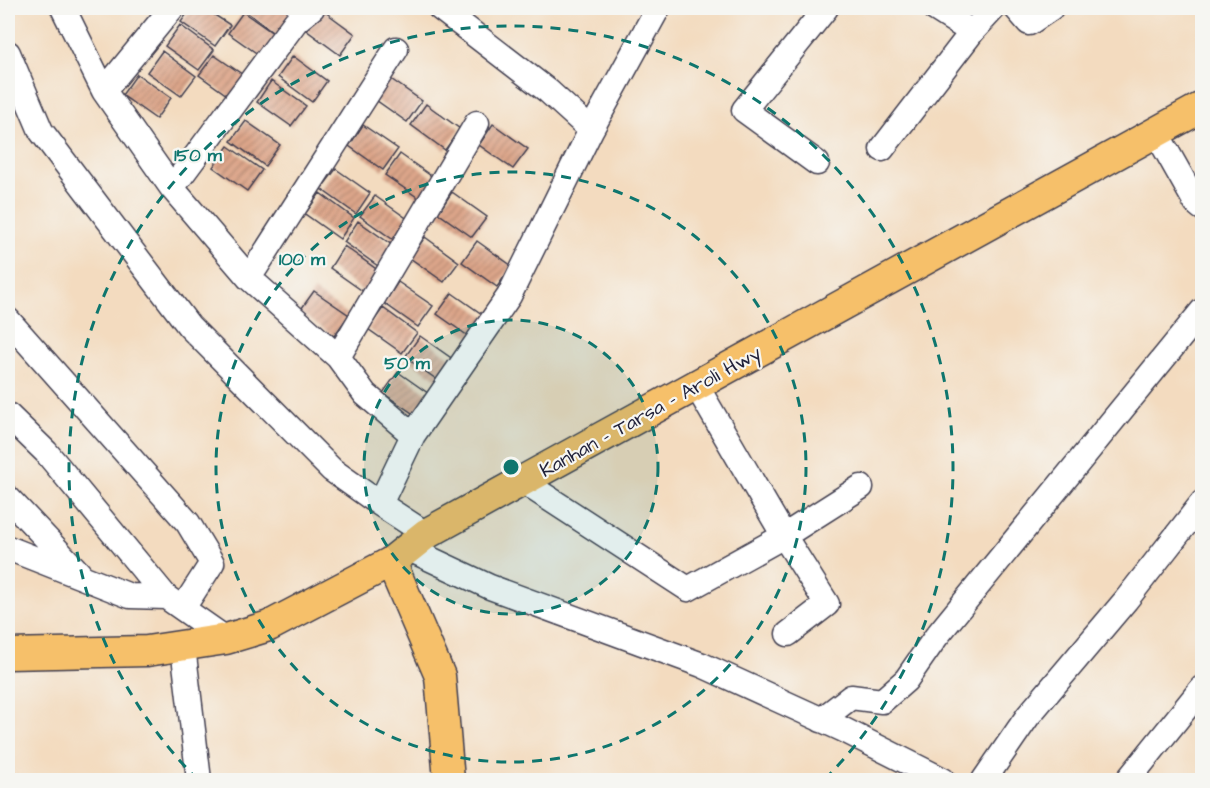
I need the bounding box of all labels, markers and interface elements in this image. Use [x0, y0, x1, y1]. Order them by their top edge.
text: 150 m [174, 143, 223, 168]
text: 100 m [279, 247, 326, 272]
street label: Kanhan - Tarsa - Aroli Hwy [535, 339, 767, 485]
text: 50 m [384, 351, 431, 376]
centre of rings [501, 457, 521, 477]

